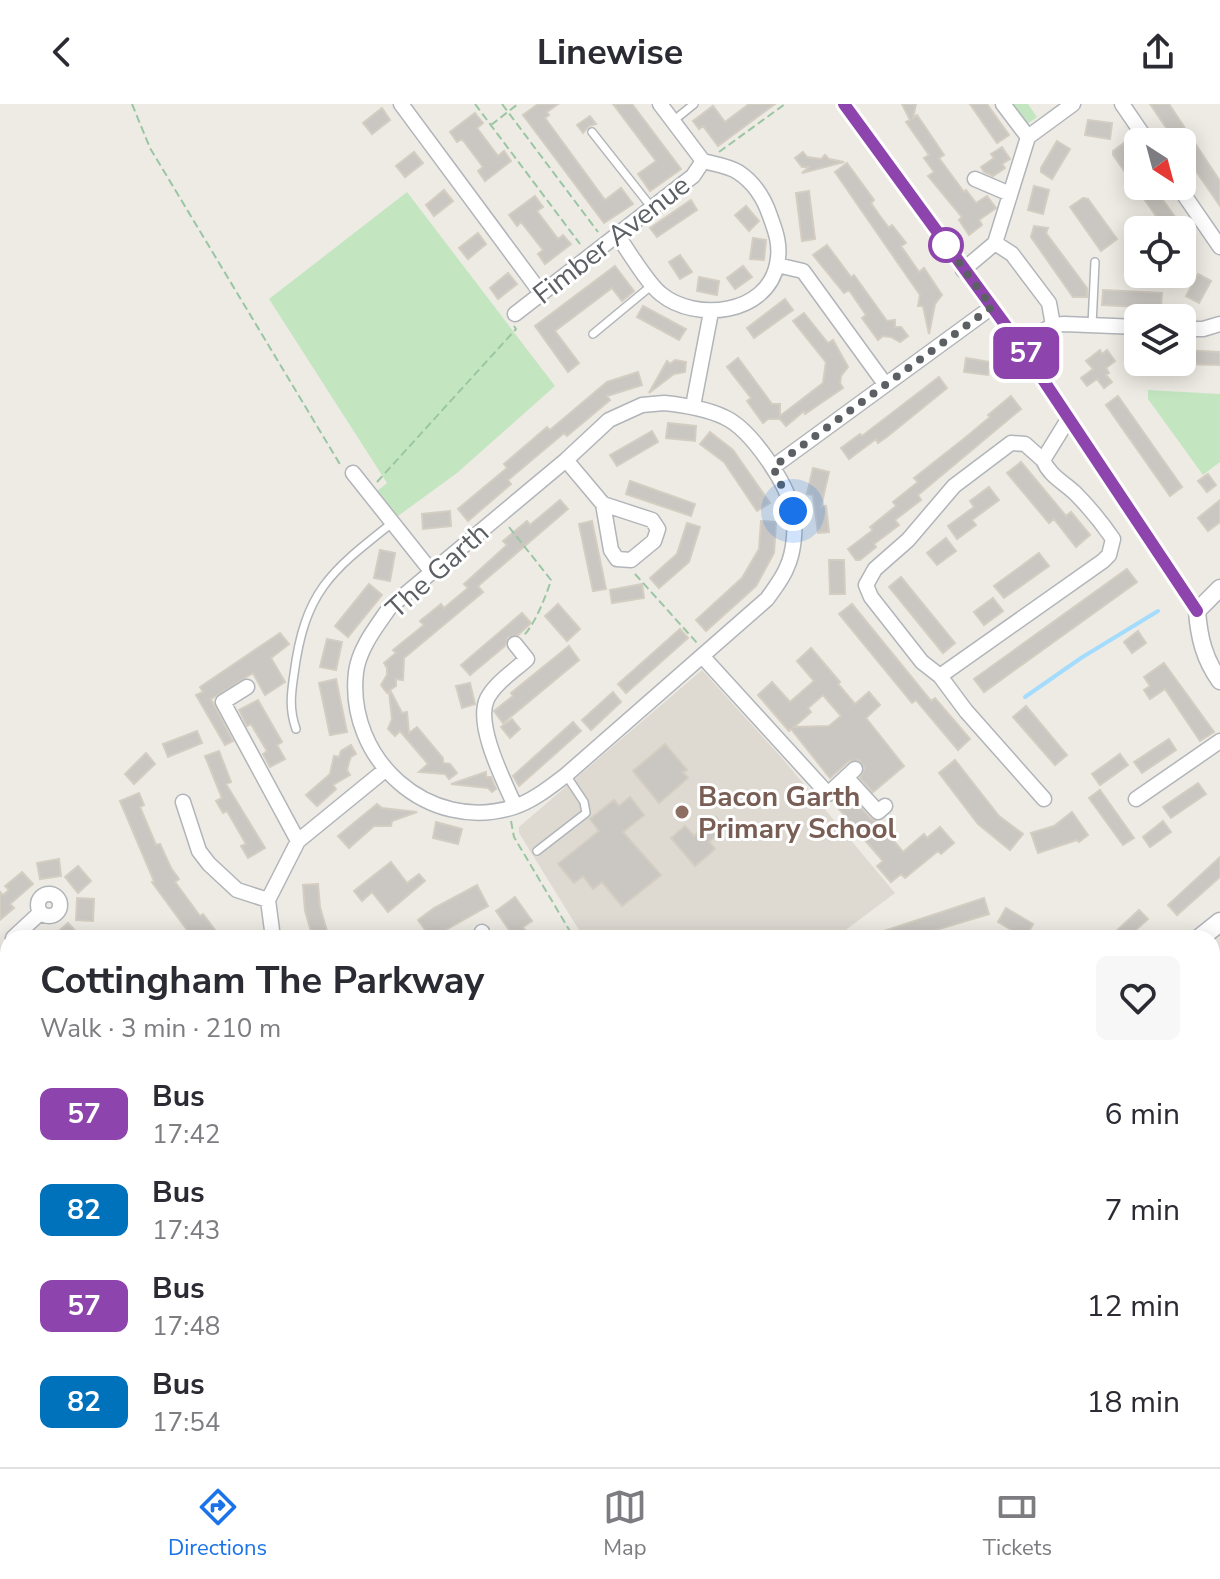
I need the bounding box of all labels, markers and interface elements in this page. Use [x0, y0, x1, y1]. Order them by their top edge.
text: Linewise [537, 28, 683, 77]
icon: back [40, 30, 84, 74]
icon: share [1136, 30, 1180, 74]
north arrow [1124, 128, 1196, 200]
map controls [1124, 128, 1196, 376]
street label: Fimber Avenue [525, 166, 698, 313]
button: locate [1124, 216, 1196, 288]
unlabelled marker [929, 228, 963, 262]
button: layers [1124, 304, 1196, 376]
line badge: 57 [990, 327, 1062, 379]
text: 57 [1009, 334, 1043, 372]
your location [773, 491, 813, 531]
street label: The Garth [378, 514, 497, 627]
place label: Bacon Garth Primary School [698, 778, 897, 848]
marker: Bacon Garth Primary School [673, 803, 691, 821]
text: Cottingham The Parkway [40, 955, 484, 1006]
button: heart [1096, 956, 1180, 1040]
text: Walk · 3 min · 210 m [40, 1011, 281, 1046]
text: Bus [152, 1076, 205, 1117]
text: 6 min [1105, 1094, 1180, 1135]
text: 57 [67, 1095, 101, 1133]
text: 17:42 [152, 1117, 220, 1152]
text: Bus [152, 1172, 205, 1213]
text: 7 min [1105, 1190, 1180, 1231]
text: 82 [67, 1191, 101, 1229]
text: 17:43 [152, 1213, 220, 1248]
text: Bus [152, 1268, 205, 1309]
text: 12 min [1087, 1286, 1180, 1327]
text: 57 [67, 1287, 101, 1325]
text: 17:48 [152, 1309, 220, 1344]
text: Bus [152, 1364, 205, 1405]
text: 18 min [1087, 1382, 1180, 1423]
text: 82 [67, 1383, 101, 1421]
text: 17:54 [152, 1405, 220, 1440]
tab: Directions [168, 1485, 267, 1563]
tab: Map [603, 1485, 647, 1563]
tab: Tickets [983, 1485, 1052, 1563]

